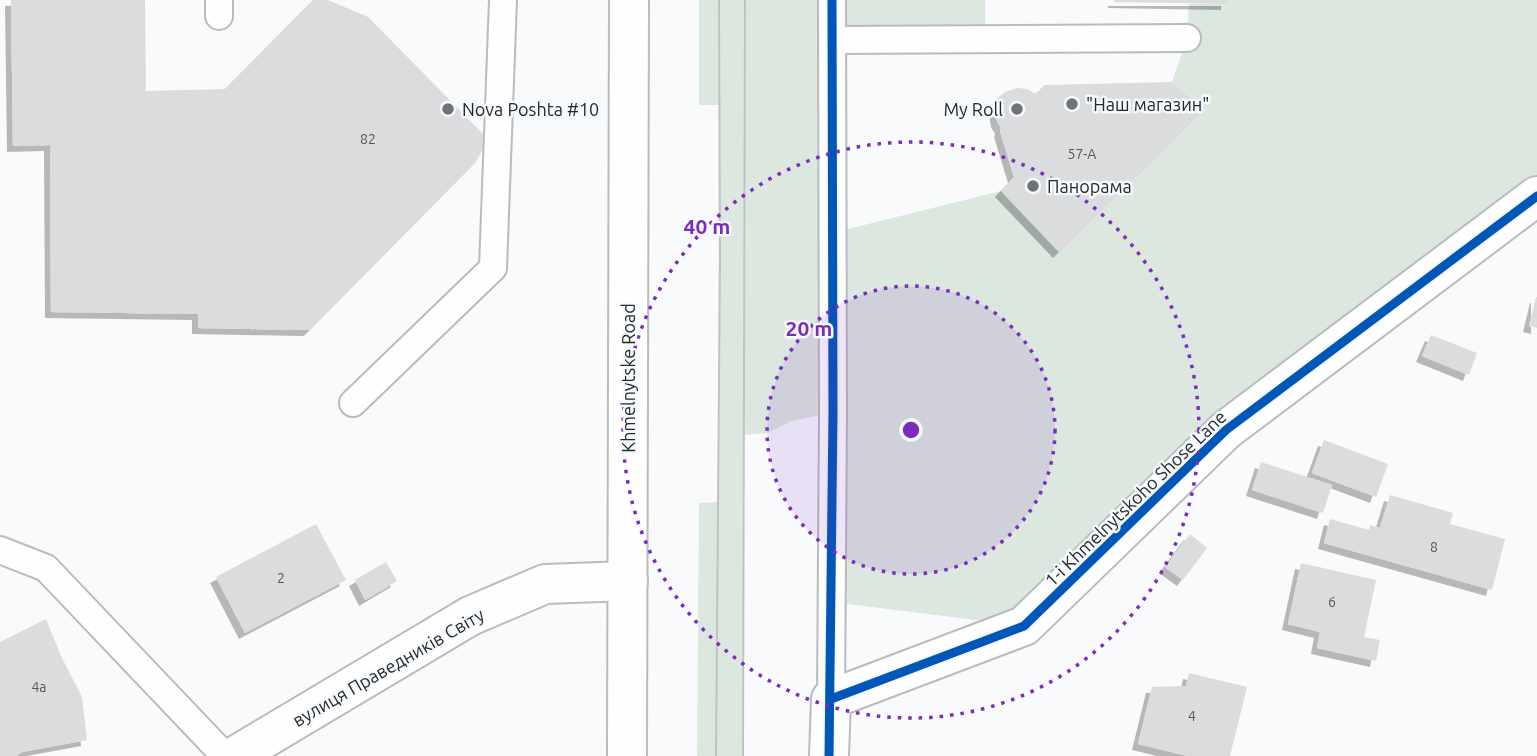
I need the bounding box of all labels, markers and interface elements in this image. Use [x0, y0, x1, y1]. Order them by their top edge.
place label: "Наш магазин" [1086, 94, 1210, 114]
marker: "Наш магазин" [1064, 96, 1080, 112]
place label: Nova Poshta #10 [462, 99, 599, 119]
place label: My Roll [943, 99, 1003, 119]
marker: Nova Poshta #10 [440, 101, 456, 117]
marker: My Roll [1009, 101, 1025, 117]
house number: 82 [360, 131, 376, 147]
house number: 57-А [1068, 146, 1096, 162]
place label: Панорама [1047, 176, 1132, 196]
marker: Панорама [1025, 178, 1041, 194]
text: 40 m [684, 214, 730, 238]
street label: Khmelnytske Road [618, 303, 638, 453]
text: 20 m [786, 316, 832, 340]
street label: 1-i Khmelnytskoho Shose Lane [1040, 406, 1230, 590]
centre of rings [899, 418, 923, 442]
house number: 8 [1430, 539, 1438, 555]
house number: 2 [277, 570, 285, 586]
house number: 6 [1328, 594, 1336, 610]
street label: вулиця Праведників Світу [289, 604, 488, 730]
house number: 4а [31, 679, 47, 695]
house number: 4 [1188, 708, 1196, 724]

